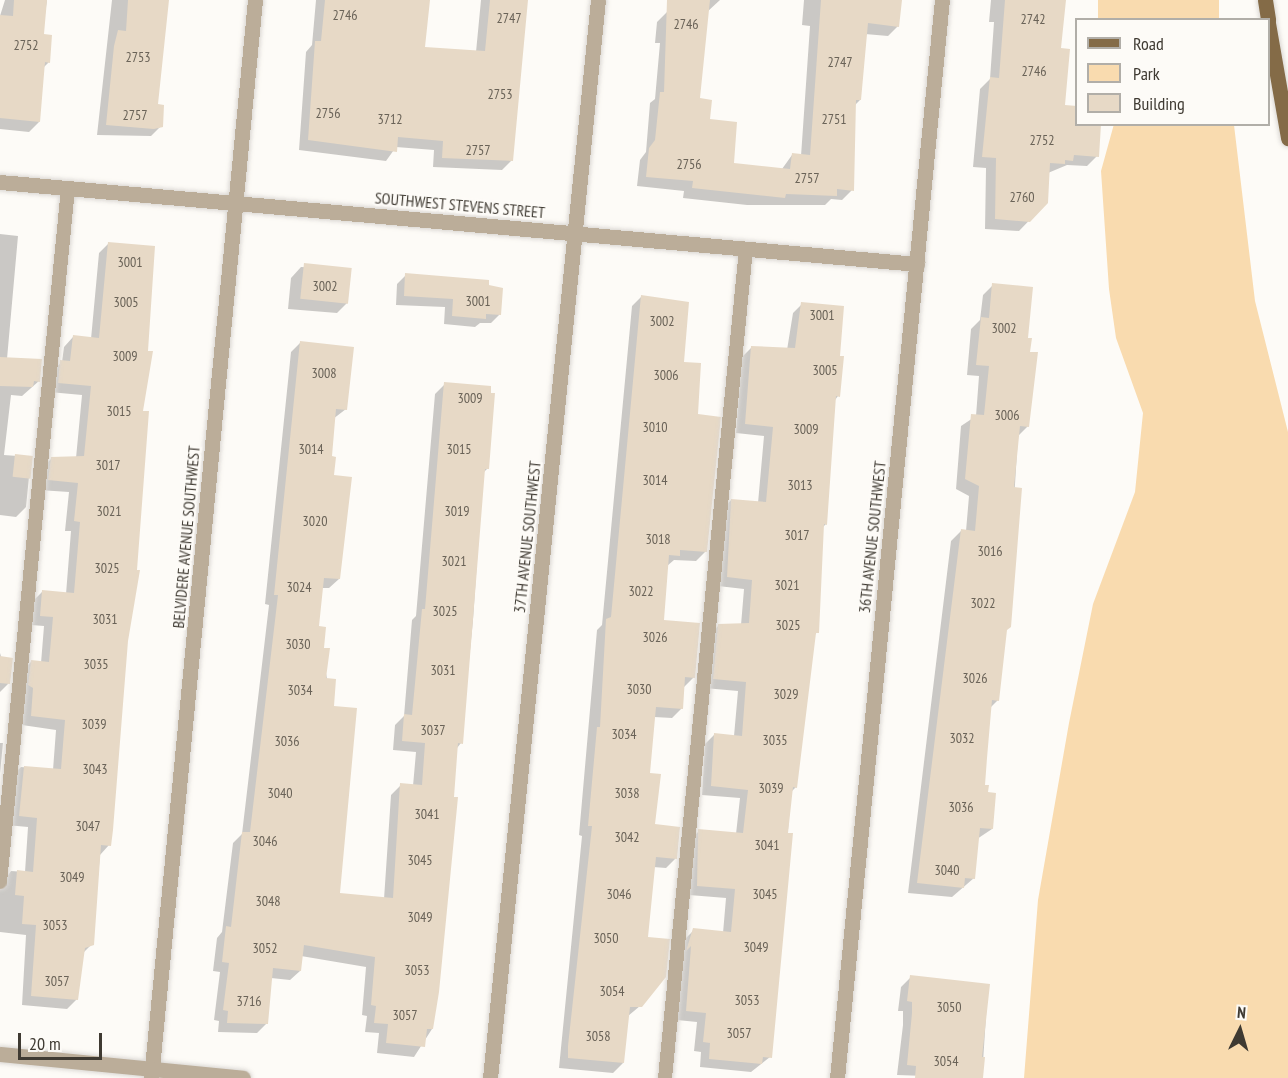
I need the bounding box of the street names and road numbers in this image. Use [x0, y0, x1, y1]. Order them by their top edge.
street label: SOUTHWEST STEVENS STREET [374, 188, 546, 222]
street label: BELVIDERE AVENUE SOUTHWEST [168, 445, 204, 629]
street label: 37TH AVENUE SOUTHWEST [509, 460, 545, 614]
street label: 36TH AVENUE SOUTHWEST [854, 460, 890, 614]

